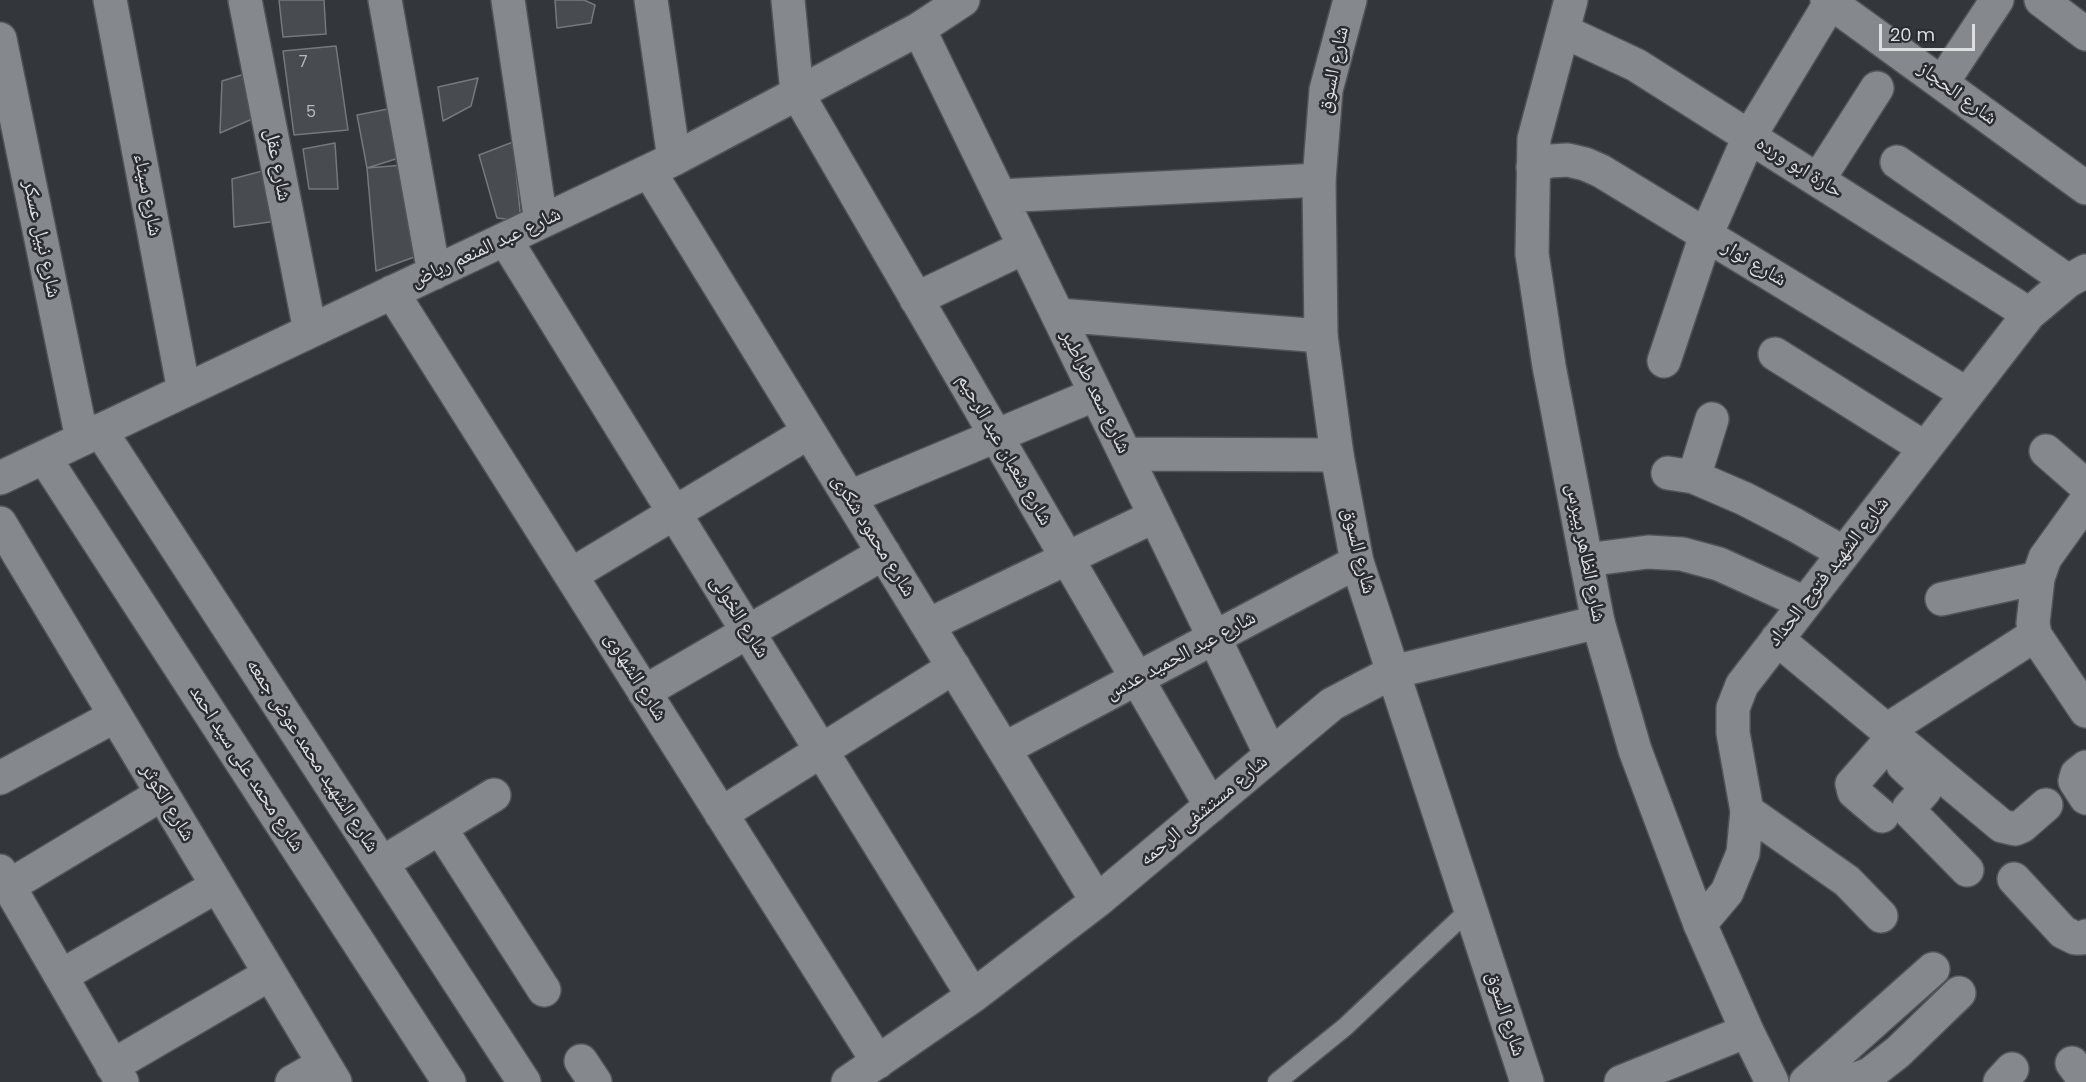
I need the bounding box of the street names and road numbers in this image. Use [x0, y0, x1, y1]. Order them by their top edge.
street label: شارع السوق [1313, 25, 1355, 115]
street label: شارع الحجاز [1913, 57, 2001, 131]
street label: شارع عقل [258, 127, 296, 203]
street label: حارة ابو ورده [1751, 132, 1847, 204]
street label: شارع سيناء [127, 152, 167, 238]
street label: شارع نبيل عسكر [17, 178, 65, 300]
street label: شارع عبد المنعم رياض [407, 203, 565, 293]
street label: شارع نوار [1718, 236, 1790, 292]
street label: شارع سعد طراطير [1055, 326, 1135, 458]
street label: شارع شعبان عبد الرحيم [951, 370, 1057, 530]
street label: شارع محمود شكرى [826, 470, 920, 602]
street label: شارع الظاهر بيبرس [1560, 482, 1610, 624]
street label: شارع الشهيد فتوح الحداد [1763, 492, 1895, 652]
street label: شارع السوق [1336, 505, 1380, 597]
street label: شارع الخولى [704, 571, 774, 663]
street label: شارع عبد الحميد عدس [1102, 606, 1260, 706]
street label: شارع الشهاوى [598, 628, 672, 726]
street label: شارع الشهيد محمد عوض جمعه [240, 655, 384, 857]
street label: شارع محمد على سيد احمد [183, 681, 309, 857]
street label: شارع مستشفى الرحمه [1135, 750, 1273, 872]
street label: شارع الكوثر [135, 760, 199, 846]
street label: شارع السوق [1480, 968, 1530, 1060]

